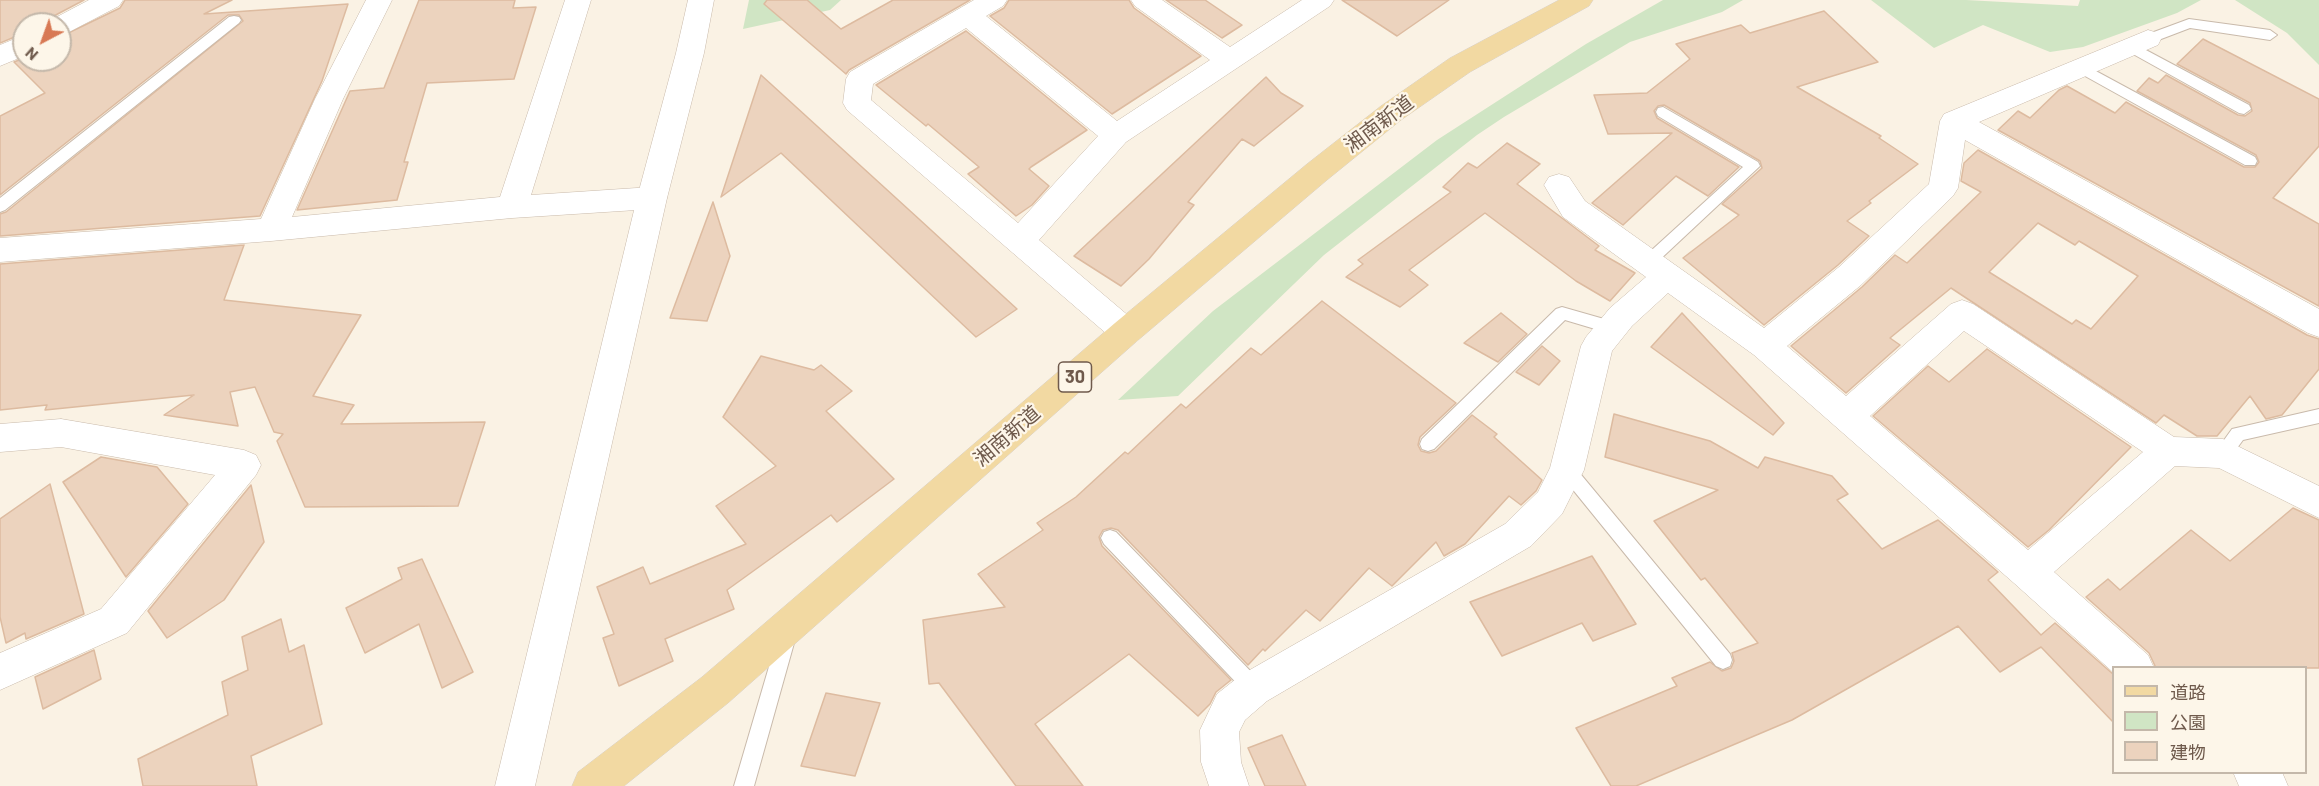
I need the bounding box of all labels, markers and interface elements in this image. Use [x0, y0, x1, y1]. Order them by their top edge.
north arrow [12, 12, 72, 72]
text: N [21, 44, 41, 65]
street label: 湘南新道 [1340, 90, 1418, 158]
road number: 30 [1058, 362, 1092, 392]
street label: 湘南新道 [969, 401, 1045, 471]
legend [2112, 666, 2307, 774]
text: 道路 [2170, 681, 2206, 703]
text: 公園 [2170, 711, 2206, 733]
text: 建物 [2170, 741, 2206, 763]

